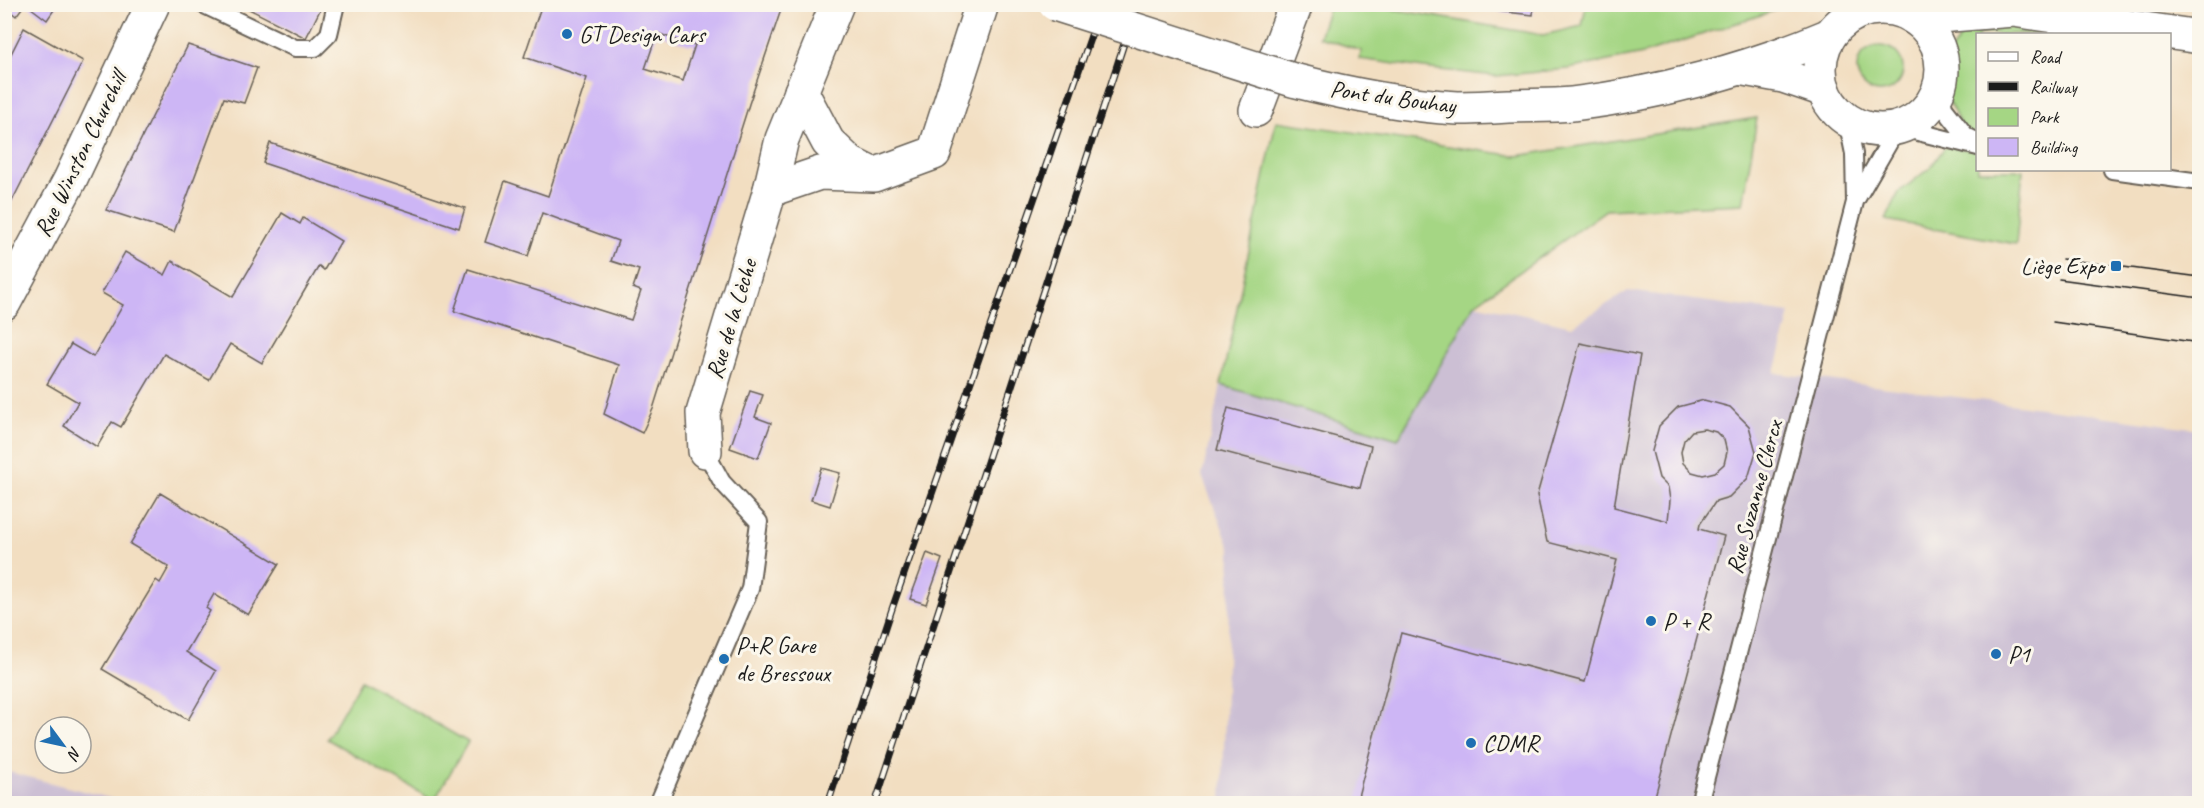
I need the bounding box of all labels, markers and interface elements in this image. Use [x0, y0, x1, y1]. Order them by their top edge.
place label: GT Design Cars [579, 19, 707, 49]
marker: GT Design Cars [560, 27, 574, 41]
legend [1976, 33, 2171, 171]
text: Road [2030, 46, 2063, 68]
street label: Rue Winston Churchill [27, 63, 135, 242]
street label: Pont du Bouhay [1328, 73, 1459, 121]
text: Railway [2030, 76, 2078, 98]
text: Park [2030, 106, 2060, 128]
text: Building [2030, 136, 2079, 158]
place label: Liège Expo [2021, 251, 2107, 281]
street label: Rue de la Lèche [699, 254, 764, 382]
marker: Liège Expo [2109, 259, 2123, 273]
street label: Rue Suzanne Clercx [1719, 415, 1789, 577]
place label: P + R [1663, 606, 1712, 636]
marker: P + R [1644, 614, 1658, 628]
place label: P+R Gare de Bressoux [736, 630, 832, 688]
place label: P1 [2008, 639, 2031, 669]
marker: P1 [1989, 647, 2003, 661]
marker: P+R Gare de Bressoux [717, 652, 731, 666]
north arrow [33, 715, 93, 775]
place label: CDMR [1483, 728, 1541, 758]
marker: CDMR [1464, 736, 1478, 750]
text: N [62, 743, 86, 765]

